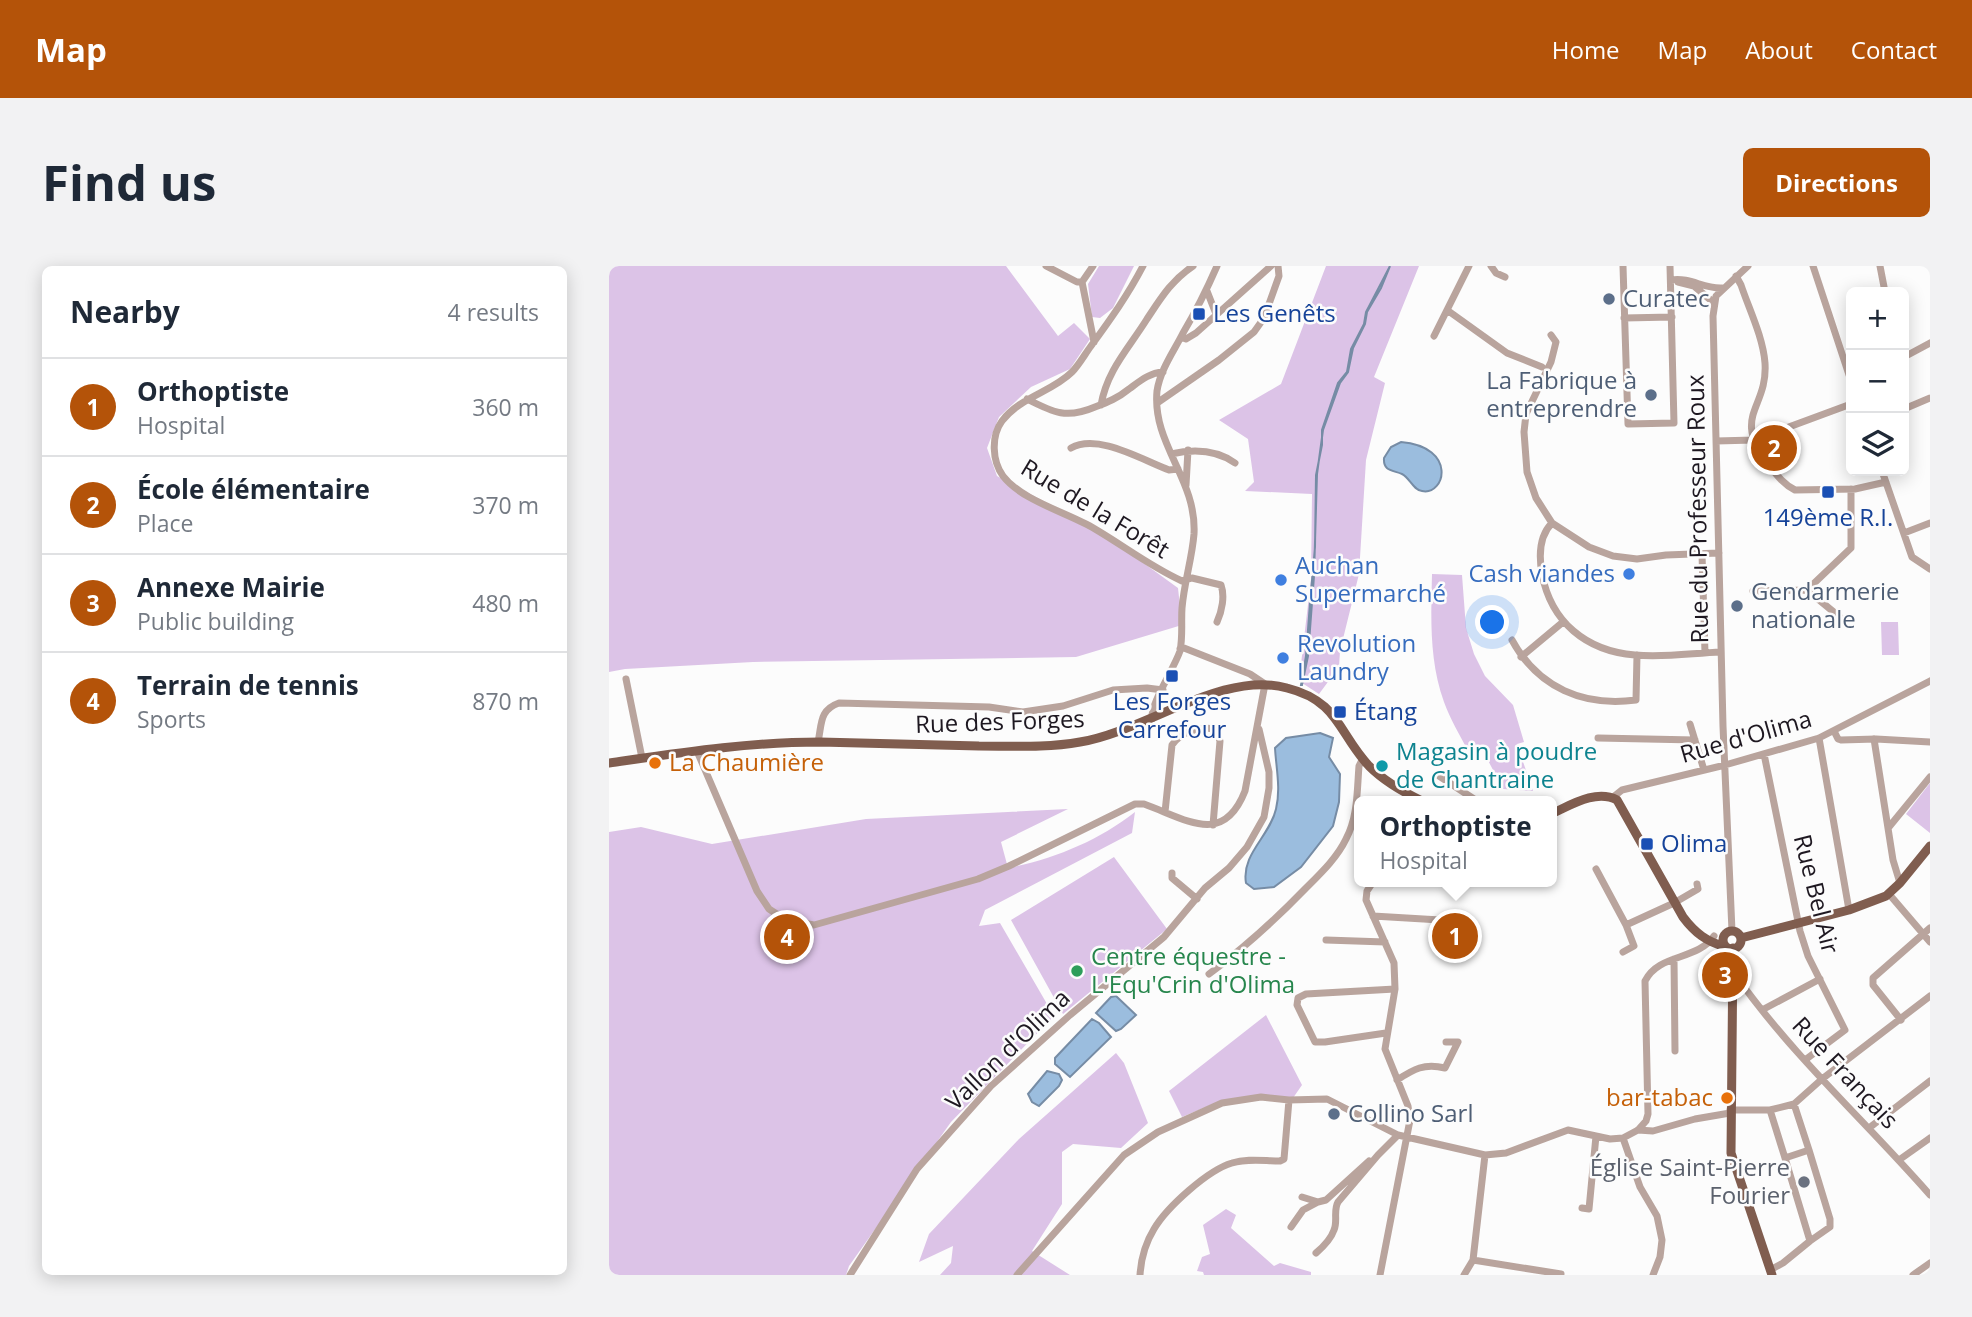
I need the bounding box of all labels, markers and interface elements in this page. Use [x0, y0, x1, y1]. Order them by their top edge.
text: Map [35, 27, 107, 72]
text: Home [1552, 33, 1620, 66]
text: Map [1658, 33, 1707, 66]
text: About [1745, 33, 1813, 66]
text: Contact [1851, 33, 1937, 66]
button: Directions [1743, 148, 1930, 217]
text: Find us [42, 149, 216, 215]
place label: Curatec [1623, 281, 1710, 314]
map controls [1846, 287, 1909, 476]
button: + [1846, 287, 1909, 350]
text: Nearby [70, 291, 180, 332]
marker: Curatec [1601, 291, 1617, 307]
text: 4 results [448, 296, 539, 328]
place label: Les Genêts [1213, 296, 1336, 329]
marker: Les Genêts [1191, 306, 1207, 322]
button: − [1846, 350, 1909, 413]
place label: La Fabrique à entreprendre [1486, 363, 1637, 424]
text: Orthoptiste [137, 373, 289, 409]
street label: Rue du Professeur Roux [1678, 374, 1715, 644]
marker: La Fabrique à entreprendre [1643, 387, 1659, 403]
text: 1 [86, 391, 100, 423]
text: 360 m [472, 391, 539, 423]
text: Hospital [137, 409, 225, 441]
button: layers [1846, 413, 1909, 476]
pin: 2 [1751, 422, 1797, 474]
street label: Rue de la Forêt [1015, 450, 1176, 565]
text: École élémentaire [137, 471, 370, 507]
marker: 149ème R.I. [1820, 484, 1836, 500]
text: 2 [86, 489, 100, 521]
text: 370 m [472, 489, 539, 521]
place label: 149ème R.I. [1763, 500, 1893, 533]
text: Place [137, 507, 193, 539]
place label: Auchan Supermarché [1295, 548, 1446, 609]
place label: Cash viandes [1468, 556, 1615, 589]
marker: Cash viandes [1621, 566, 1637, 582]
text: Annexe Mairie [137, 569, 325, 605]
marker: Auchan Supermarché [1273, 572, 1289, 588]
place label: Gendarmerie nationale [1751, 574, 1900, 635]
text: 3 [86, 587, 100, 619]
text: 480 m [472, 587, 539, 619]
marker: Gendarmerie nationale [1729, 598, 1745, 614]
text: Public building [137, 605, 294, 637]
your location [1475, 605, 1509, 639]
place label: Revolution Laundry [1297, 626, 1416, 687]
marker: Revolution Laundry [1275, 650, 1291, 666]
text: Terrain de tennis [137, 667, 359, 703]
marker: Les Forges Carrefour [1164, 668, 1180, 684]
place label: Les Forges Carrefour [1113, 684, 1231, 745]
text: 4 [86, 685, 100, 717]
text: 870 m [472, 685, 539, 717]
place label: Étang [1354, 694, 1417, 727]
street label: Rue des Forges [915, 701, 1085, 740]
street label: Rue d'Olima [1676, 701, 1815, 770]
text: Sports [137, 703, 206, 735]
marker: Étang [1332, 704, 1348, 720]
place label: Magasin à poudre de Chantraine [1396, 734, 1597, 795]
place label: La Chaumière [669, 745, 824, 778]
marker: La Chaumière [647, 755, 663, 771]
marker: Magasin à poudre de Chantraine [1374, 758, 1390, 774]
popup [1354, 796, 1557, 887]
text: Orthoptiste [1379, 808, 1532, 844]
place label: Olima [1661, 826, 1727, 859]
street label: Rue Bel Air [1787, 831, 1848, 957]
marker: Olima [1639, 836, 1655, 852]
text: Hospital [1379, 844, 1468, 876]
pin: 1 [1432, 910, 1478, 962]
pin: 4 [764, 911, 810, 963]
place label: Centre équestre - L'Equ'Crin d'Olima [1091, 939, 1295, 1000]
pin: 3 [1702, 949, 1748, 1001]
marker: Centre équestre - L'Equ'Crin d'Olima [1069, 963, 1085, 979]
street label: Vallon d'Olima [937, 981, 1076, 1117]
street label: Rue Français [1786, 1009, 1907, 1135]
place label: bar-tabac [1606, 1080, 1713, 1113]
marker: bar-tabac [1719, 1090, 1735, 1106]
place label: Collino Sarl [1348, 1096, 1473, 1129]
marker: Collino Sarl [1326, 1106, 1342, 1122]
place label: Église Saint-Pierre Fourier [1590, 1150, 1790, 1211]
marker: Église Saint-Pierre Fourier [1796, 1174, 1812, 1190]

